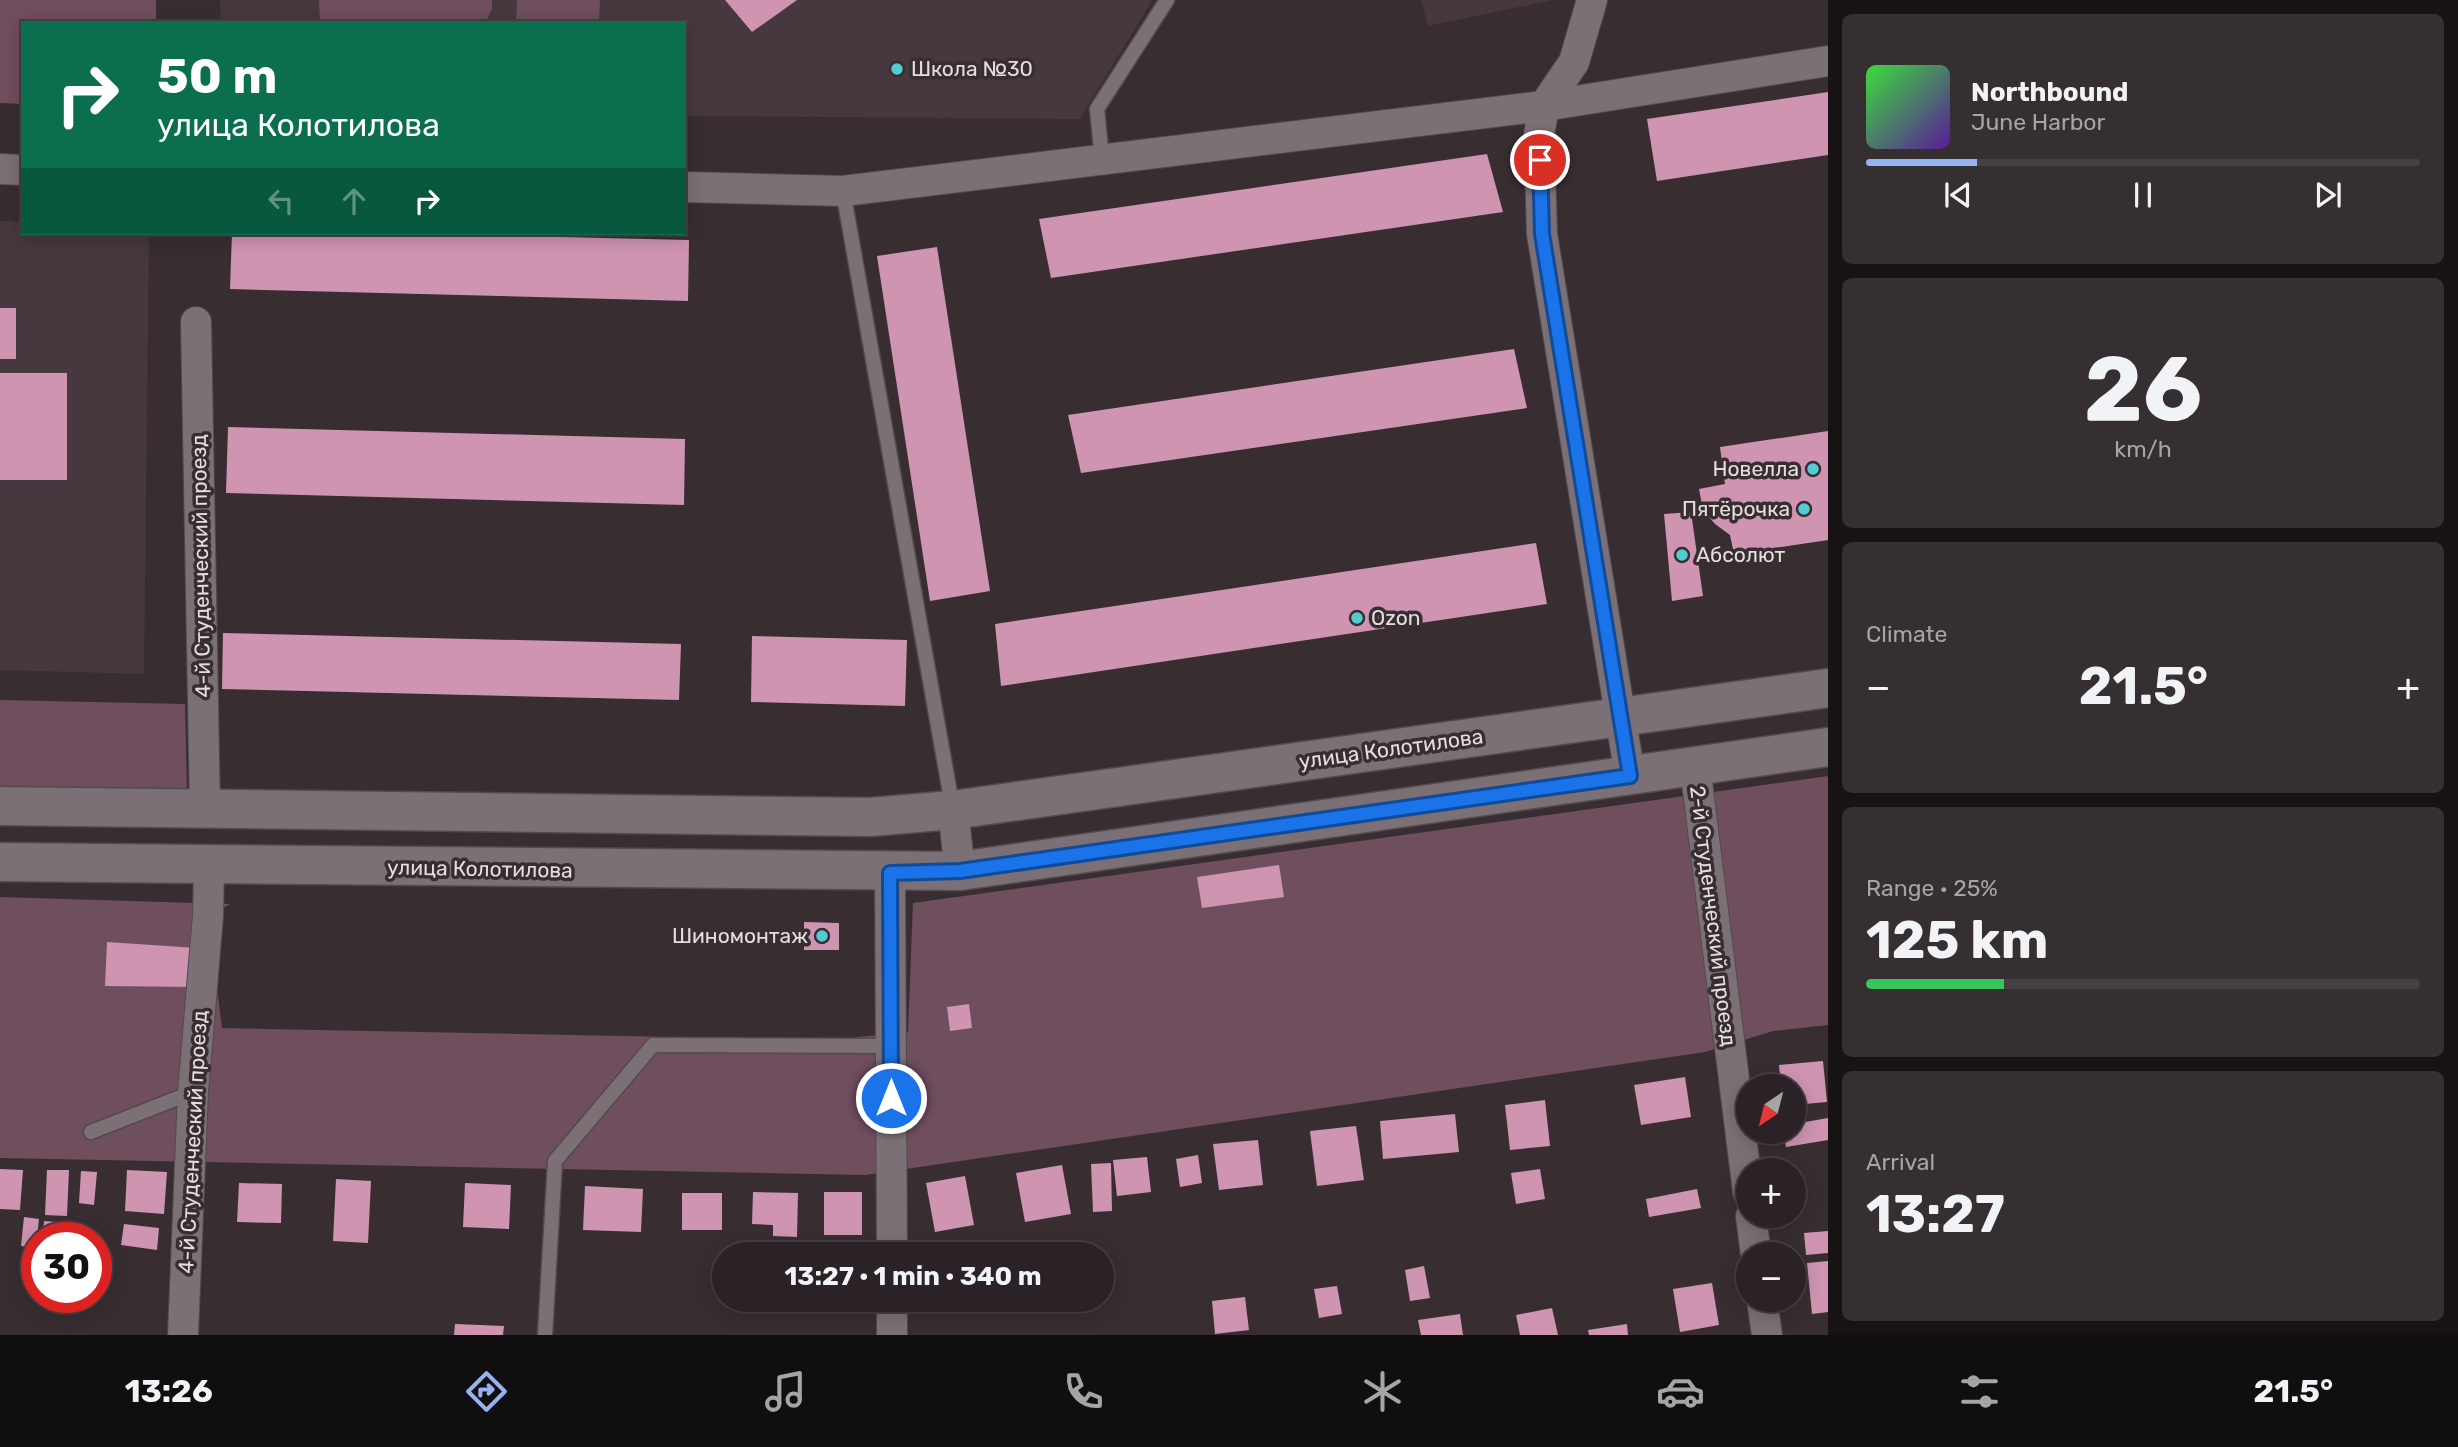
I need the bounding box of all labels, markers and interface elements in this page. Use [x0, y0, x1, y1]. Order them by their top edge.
text: 50 m [157, 47, 277, 105]
icon: right [42, 49, 133, 140]
place label: Школа №30 [911, 56, 1033, 81]
marker: Школа №30 [889, 61, 905, 77]
text: Northbound [1971, 77, 2129, 108]
text: улица Колотилова [157, 106, 440, 144]
text: June Harbor [1971, 108, 2105, 136]
pin [1510, 130, 1570, 190]
icon: arrive [1521, 141, 1559, 179]
icon: previous [1939, 176, 1977, 214]
icon: pause [2124, 176, 2162, 214]
icon: next [2309, 176, 2347, 214]
icon: left [262, 182, 300, 220]
icon: ahead [335, 182, 373, 220]
icon: right [408, 182, 446, 220]
text: 26 [2084, 335, 2202, 443]
street label: 4-й Студенческий проезд [186, 434, 215, 698]
text: km/h [2114, 435, 2172, 463]
place label: Новелла [1713, 456, 1799, 481]
marker: Новелла [1805, 461, 1821, 477]
place label: Пятёрочка [1682, 496, 1790, 521]
marker: Пятёрочка [1796, 501, 1812, 517]
place label: Абсолют [1696, 542, 1786, 567]
marker: Абсолют [1674, 547, 1690, 563]
place label: Ozon [1371, 605, 1421, 630]
marker: Ozon [1349, 610, 1365, 626]
text: Climate [1866, 620, 1947, 648]
text: 21.5° [2079, 655, 2208, 717]
text: − [1866, 664, 1891, 710]
text: + [2396, 664, 2420, 710]
street label: улица Колотилова [1297, 723, 1485, 774]
street label: 2-й Студенческий проезд [1685, 784, 1742, 1048]
street label: улица Колотилова [387, 854, 573, 883]
text: Range · 25% [1866, 874, 1998, 902]
text: 125 km [1866, 909, 2048, 971]
place label: Шиномонтаж [672, 923, 808, 948]
marker: Шиномонтаж [814, 928, 830, 944]
street label: 4-й Студенческий проезд [173, 1010, 212, 1274]
position arrow [854, 1061, 928, 1135]
north arrow [1736, 1074, 1806, 1144]
map controls [1736, 1074, 1806, 1312]
text: Arrival [1866, 1148, 1935, 1176]
button: + [1736, 1158, 1806, 1228]
text: 13:27 [1866, 1183, 2005, 1245]
speed limit sign: 30 [21, 1222, 112, 1313]
button: − [1736, 1242, 1806, 1312]
text: 13:27 · 1 min · 340 m [784, 1261, 1042, 1292]
icon: directions [462, 1367, 511, 1416]
icon: music [761, 1367, 810, 1416]
icon: phone [1059, 1367, 1108, 1416]
icon: climate [1358, 1367, 1407, 1416]
icon: car [1656, 1367, 1705, 1416]
icon: filters [1955, 1367, 2004, 1416]
text: 13:26 [125, 1372, 213, 1410]
text: 21.5° [2254, 1372, 2333, 1410]

